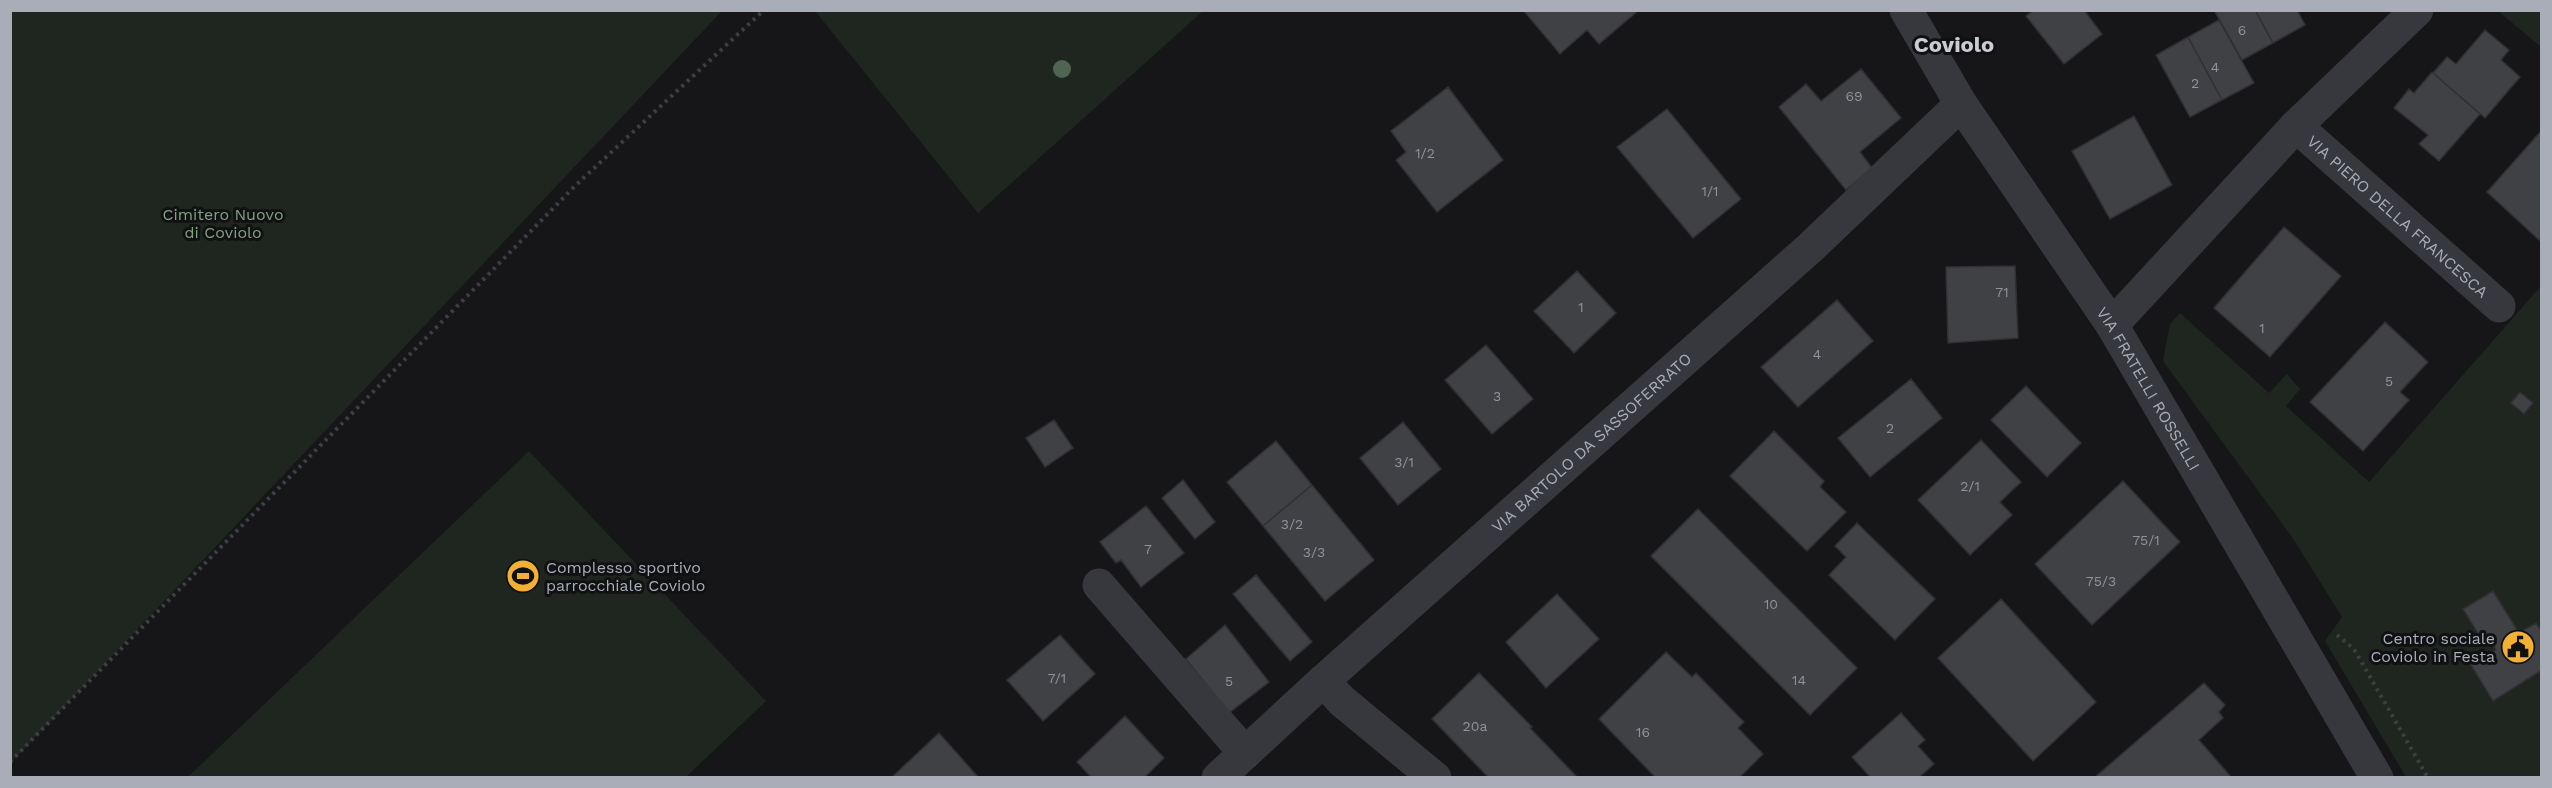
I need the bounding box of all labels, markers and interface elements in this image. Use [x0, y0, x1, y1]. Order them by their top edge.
house number: 6 [2238, 22, 2246, 38]
district label: Coviolo [1914, 32, 1994, 57]
house number: 4 [2211, 59, 2219, 75]
house number: 2 [2191, 75, 2199, 91]
house number: 69 [1845, 88, 1863, 104]
street label: VIA PIERO DELLA FRANCESCA [2303, 131, 2492, 302]
house number: 1/2 [1415, 145, 1435, 161]
house number: 1/1 [1701, 183, 1719, 199]
park label: Cimitero Nuovo di Coviolo [162, 205, 284, 242]
house number: 71 [1995, 284, 2009, 300]
house number: 1 [1578, 299, 1584, 315]
street label: VIA FRATELLI ROSSELLI [2093, 303, 2204, 474]
house number: 1 [2259, 320, 2265, 336]
house number: 4 [1813, 346, 1821, 362]
street label: VIA BARTOLO DA SASSOFERRATO [1487, 349, 1695, 536]
house number: 5 [2385, 373, 2393, 389]
house number: 3 [1493, 388, 1501, 404]
house number: 2 [1886, 420, 1894, 436]
house number: 3/1 [1394, 454, 1414, 470]
house number: 2/1 [1960, 478, 1980, 494]
house number: 3/2 [1281, 516, 1303, 532]
house number: 75/1 [2132, 532, 2160, 548]
house number: 7 [1144, 541, 1152, 557]
house number: 3/3 [1303, 544, 1325, 560]
sports icon: Complesso sportivo parrocchiale Coviolo [505, 558, 541, 594]
place label: Complesso sportivo parrocchiale Coviolo [546, 558, 705, 595]
house number: 75/3 [2086, 573, 2116, 589]
house number: 10 [1764, 596, 1778, 612]
place label: Centro sociale Coviolo in Festa [2370, 629, 2495, 666]
public building icon: Centro sociale Coviolo in Festa [2500, 629, 2536, 665]
house number: 7/1 [1048, 670, 1066, 686]
house number: 14 [1792, 672, 1806, 688]
house number: 5 [1225, 673, 1233, 689]
house number: 20a [1463, 718, 1487, 734]
house number: 16 [1636, 724, 1650, 740]

